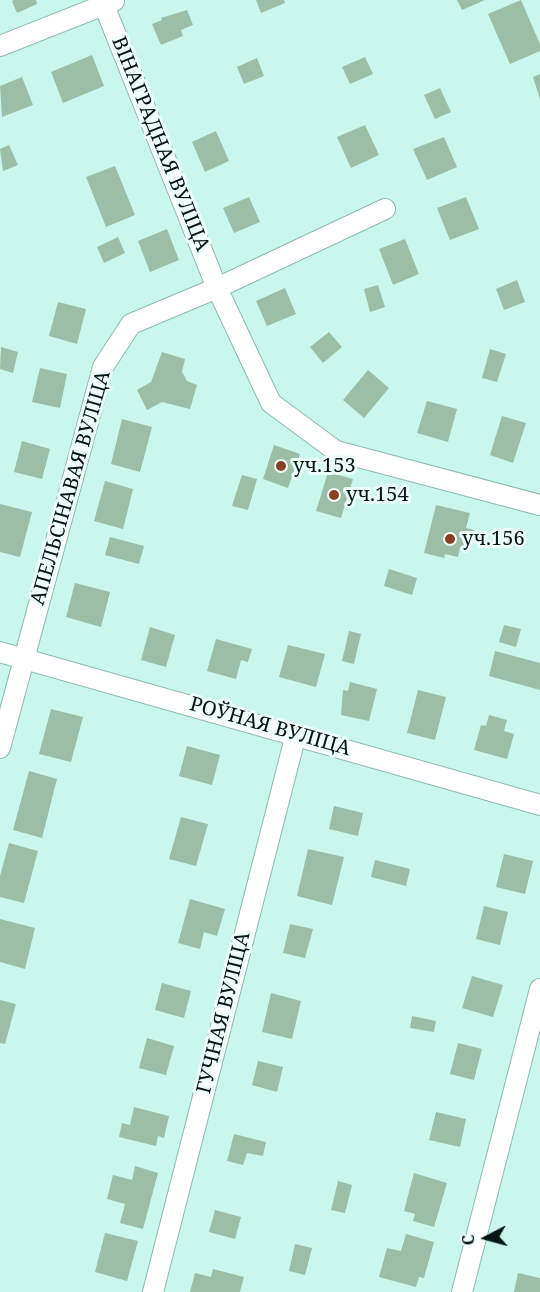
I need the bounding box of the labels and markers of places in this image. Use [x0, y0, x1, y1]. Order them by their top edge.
place label: уч.153 [293, 454, 356, 478]
marker: уч.153 [274, 459, 288, 473]
place label: уч.154 [346, 483, 409, 507]
marker: уч.154 [327, 488, 341, 502]
place label: уч.156 [462, 527, 525, 551]
marker: уч.156 [443, 532, 457, 546]

